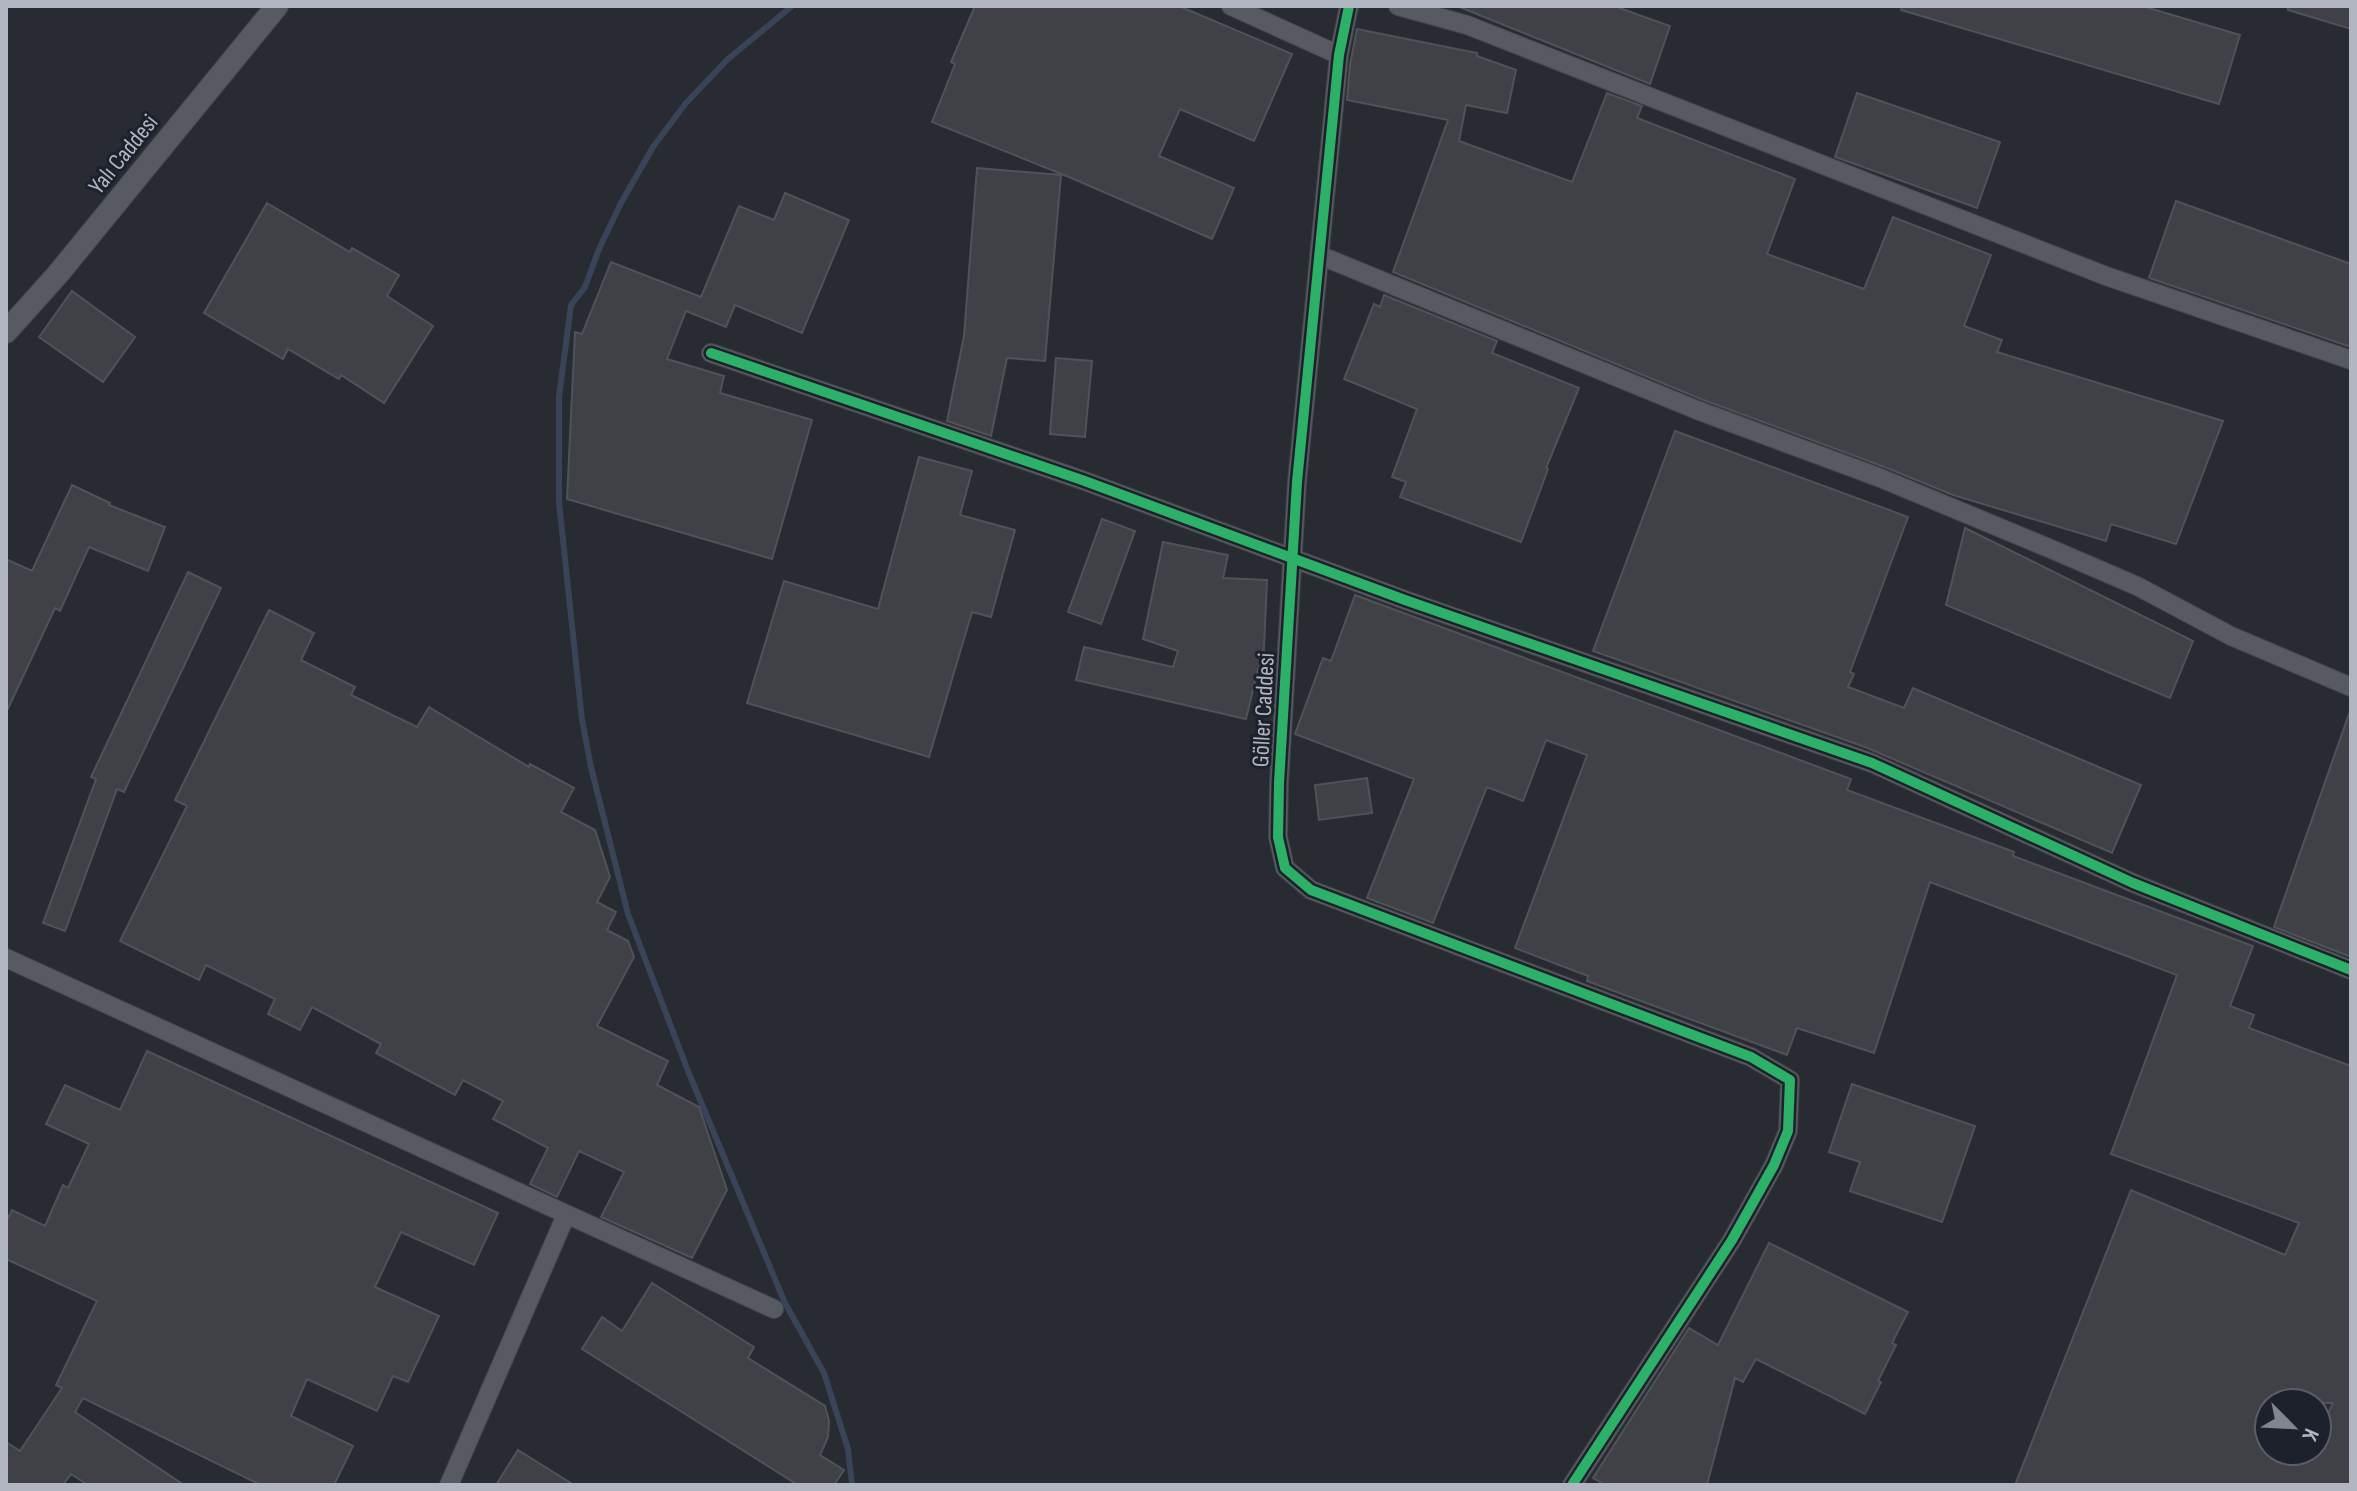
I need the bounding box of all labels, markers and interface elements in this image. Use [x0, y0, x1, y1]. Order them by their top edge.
street label: Yalı Caddesi [82, 109, 164, 200]
street label: Göller Caddesi [1246, 652, 1281, 768]
north arrow [2253, 1387, 2333, 1467]
text: K [2295, 1424, 2324, 1445]

